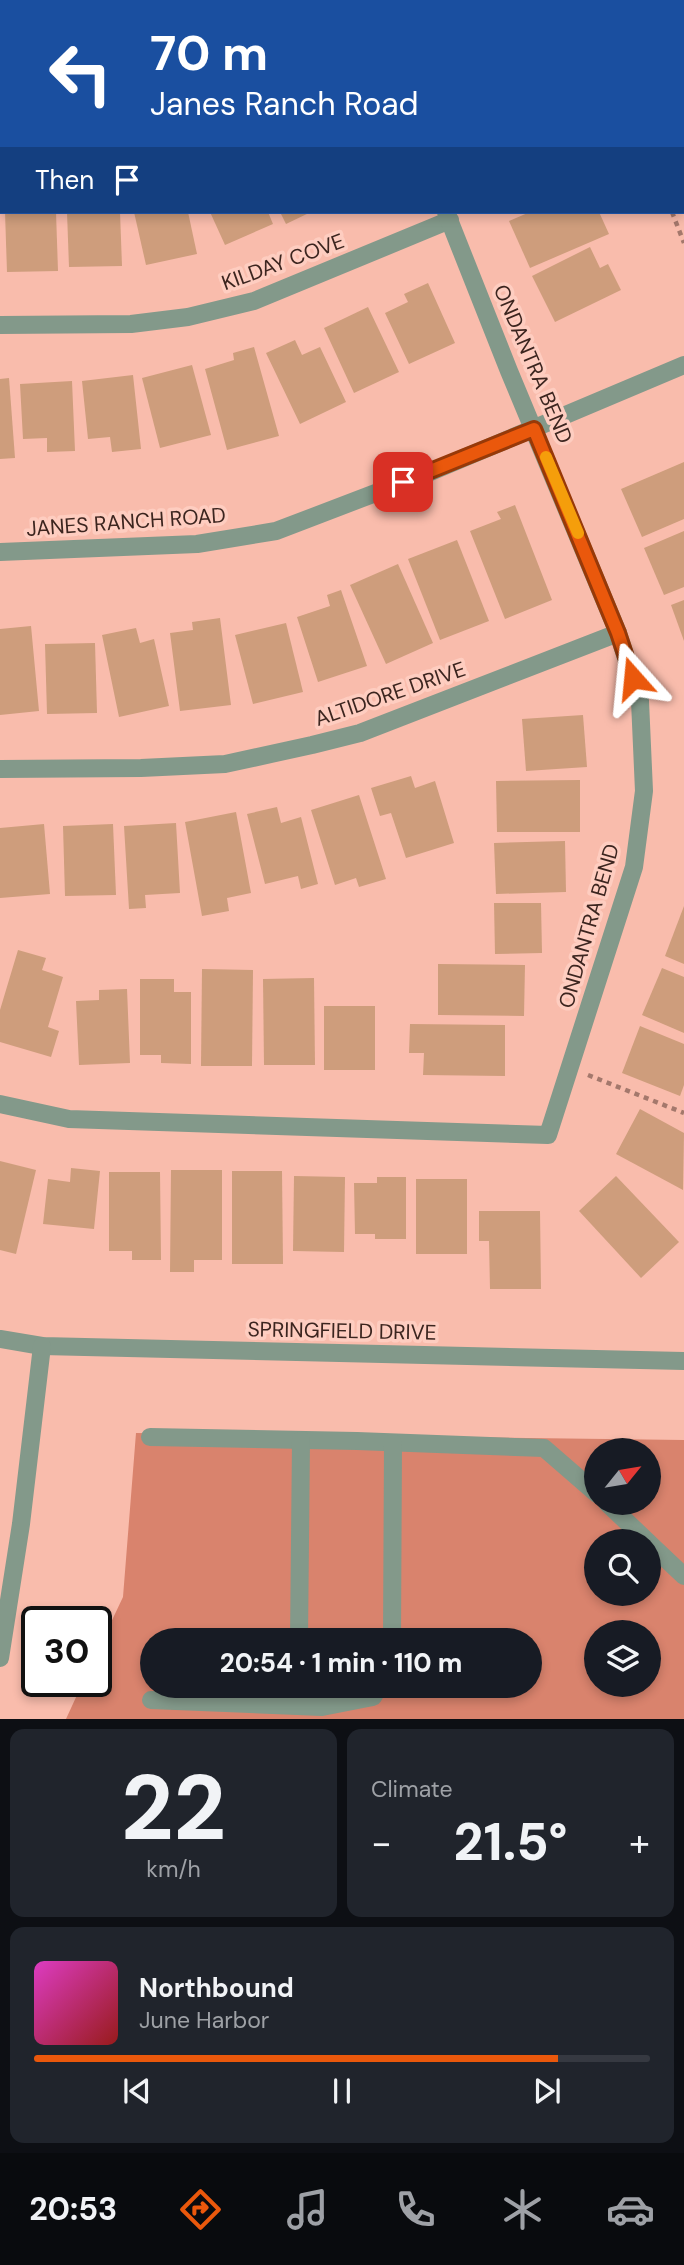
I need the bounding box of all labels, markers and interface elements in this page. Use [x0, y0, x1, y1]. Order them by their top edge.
text: 70 m [150, 21, 268, 85]
icon: left [35, 28, 126, 119]
text: Janes Ranch Road [150, 83, 419, 125]
icon: arrive [108, 161, 146, 199]
text: Then [35, 163, 94, 197]
street label: KILDAY COVE [218, 227, 348, 297]
street label: ONDANTRA BEND [487, 280, 579, 448]
pin [373, 452, 433, 512]
icon: arrive [384, 463, 422, 501]
street label: JANES RANCH ROAD [25, 501, 227, 543]
position arrow [596, 641, 670, 715]
street label: ALTIDORE DRIVE [311, 655, 469, 733]
street label: ONDANTRA BEND [552, 840, 626, 1012]
street label: SPRINGFIELD DRIVE [247, 1315, 437, 1347]
north arrow [584, 1438, 662, 1516]
map controls [584, 1438, 661, 1697]
button: search [584, 1529, 661, 1606]
speed limit sign: 30 [21, 1606, 112, 1697]
button: layers [584, 1620, 661, 1697]
text: 20:54 · 1 min · 110 m [220, 1646, 462, 1680]
text: 22 [121, 1749, 226, 1867]
text: Climate [371, 1774, 453, 1804]
text: 21.5° [453, 1808, 568, 1876]
text: − [371, 1818, 392, 1868]
text: + [629, 1818, 650, 1868]
text: km/h [146, 1854, 201, 1884]
text: Northbound [139, 1971, 294, 2005]
text: June Harbor [139, 2005, 269, 2035]
icon: previous [118, 2072, 156, 2110]
icon: pause [323, 2072, 361, 2110]
icon: next [528, 2072, 566, 2110]
icon: directions [176, 2185, 225, 2234]
icon: music [283, 2185, 332, 2234]
icon: phone [391, 2185, 440, 2234]
icon: climate [498, 2185, 547, 2234]
icon: car [606, 2185, 655, 2234]
text: 20:53 [29, 2188, 117, 2230]

